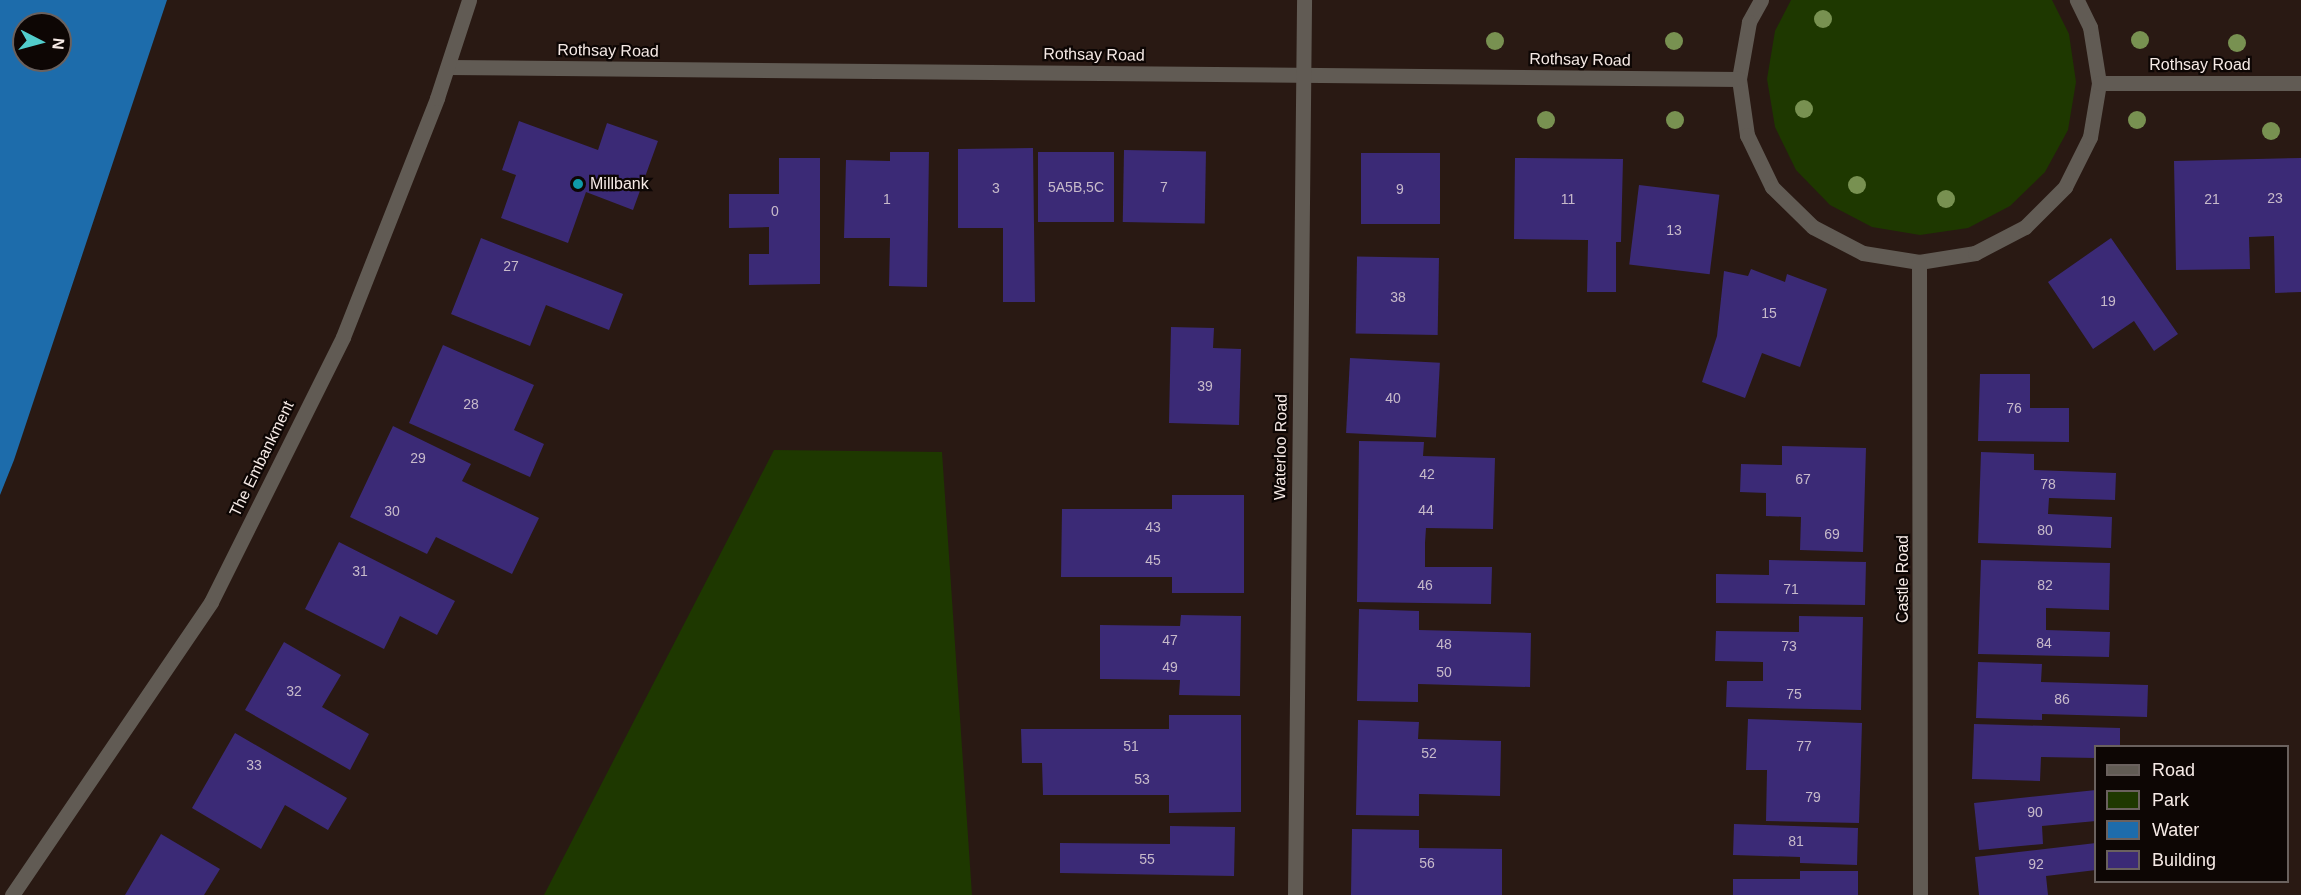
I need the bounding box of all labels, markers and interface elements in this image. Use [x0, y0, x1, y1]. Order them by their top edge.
north arrow [12, 12, 72, 72]
text: N [49, 37, 67, 50]
street label: Rothsay Road [557, 41, 659, 61]
street label: Rothsay Road [1043, 45, 1145, 65]
street label: Rothsay Road [1529, 50, 1631, 70]
street label: Rothsay Road [2149, 55, 2251, 75]
place label: Millbank [590, 174, 649, 194]
marker: Millbank [571, 177, 585, 191]
house number: 5A5B,5C [1048, 179, 1104, 195]
house number: 7 [1160, 179, 1168, 195]
house number: 3 [992, 180, 1000, 196]
house number: 9 [1396, 181, 1404, 197]
house number: 23 [2267, 190, 2283, 206]
house number: 1 [883, 191, 891, 207]
house number: 11 [1561, 191, 1575, 207]
house number: 21 [2204, 191, 2220, 207]
house number: 0 [771, 203, 779, 219]
house number: 13 [1666, 222, 1682, 238]
house number: 27 [503, 258, 519, 274]
house number: 38 [1390, 289, 1406, 305]
house number: 19 [2100, 293, 2116, 309]
house number: 15 [1761, 305, 1777, 321]
house number: 39 [1197, 378, 1213, 394]
house number: 40 [1385, 390, 1401, 406]
street label: Waterloo Road [1270, 394, 1292, 500]
house number: 28 [463, 396, 479, 412]
street label: The Embankment [226, 398, 298, 520]
house number: 76 [2006, 400, 2022, 416]
house number: 29 [410, 450, 426, 466]
house number: 42 [1419, 466, 1435, 482]
house number: 67 [1795, 471, 1811, 487]
house number: 78 [2040, 476, 2056, 492]
house number: 44 [1418, 502, 1434, 518]
house number: 30 [384, 503, 400, 519]
house number: 43 [1145, 519, 1161, 535]
house number: 80 [2037, 522, 2053, 538]
house number: 69 [1824, 526, 1840, 542]
street label: Castle Road [1893, 535, 1913, 623]
house number: 45 [1145, 552, 1161, 568]
house number: 31 [352, 563, 368, 579]
house number: 46 [1417, 577, 1433, 593]
house number: 82 [2037, 577, 2053, 593]
house number: 71 [1783, 581, 1799, 597]
house number: 47 [1162, 632, 1178, 648]
house number: 84 [2036, 635, 2052, 651]
house number: 48 [1436, 636, 1452, 652]
house number: 73 [1781, 638, 1797, 654]
house number: 49 [1162, 659, 1178, 675]
house number: 50 [1436, 664, 1452, 680]
house number: 32 [286, 683, 302, 699]
house number: 75 [1786, 686, 1802, 702]
house number: 86 [2054, 691, 2070, 707]
house number: 51 [1123, 738, 1139, 754]
house number: 77 [1796, 738, 1812, 754]
house number: 52 [1421, 745, 1437, 761]
legend [2094, 745, 2289, 883]
house number: 33 [246, 757, 262, 773]
text: Road [2152, 760, 2195, 780]
house number: 53 [1134, 771, 1150, 787]
house number: 79 [1805, 789, 1821, 805]
text: Park [2152, 790, 2189, 810]
house number: 90 [2027, 804, 2043, 820]
text: Water [2152, 820, 2199, 840]
house number: 81 [1788, 833, 1804, 849]
text: Building [2152, 850, 2216, 870]
house number: 55 [1139, 851, 1155, 867]
house number: 56 [1419, 855, 1435, 871]
house number: 92 [2028, 856, 2044, 872]

